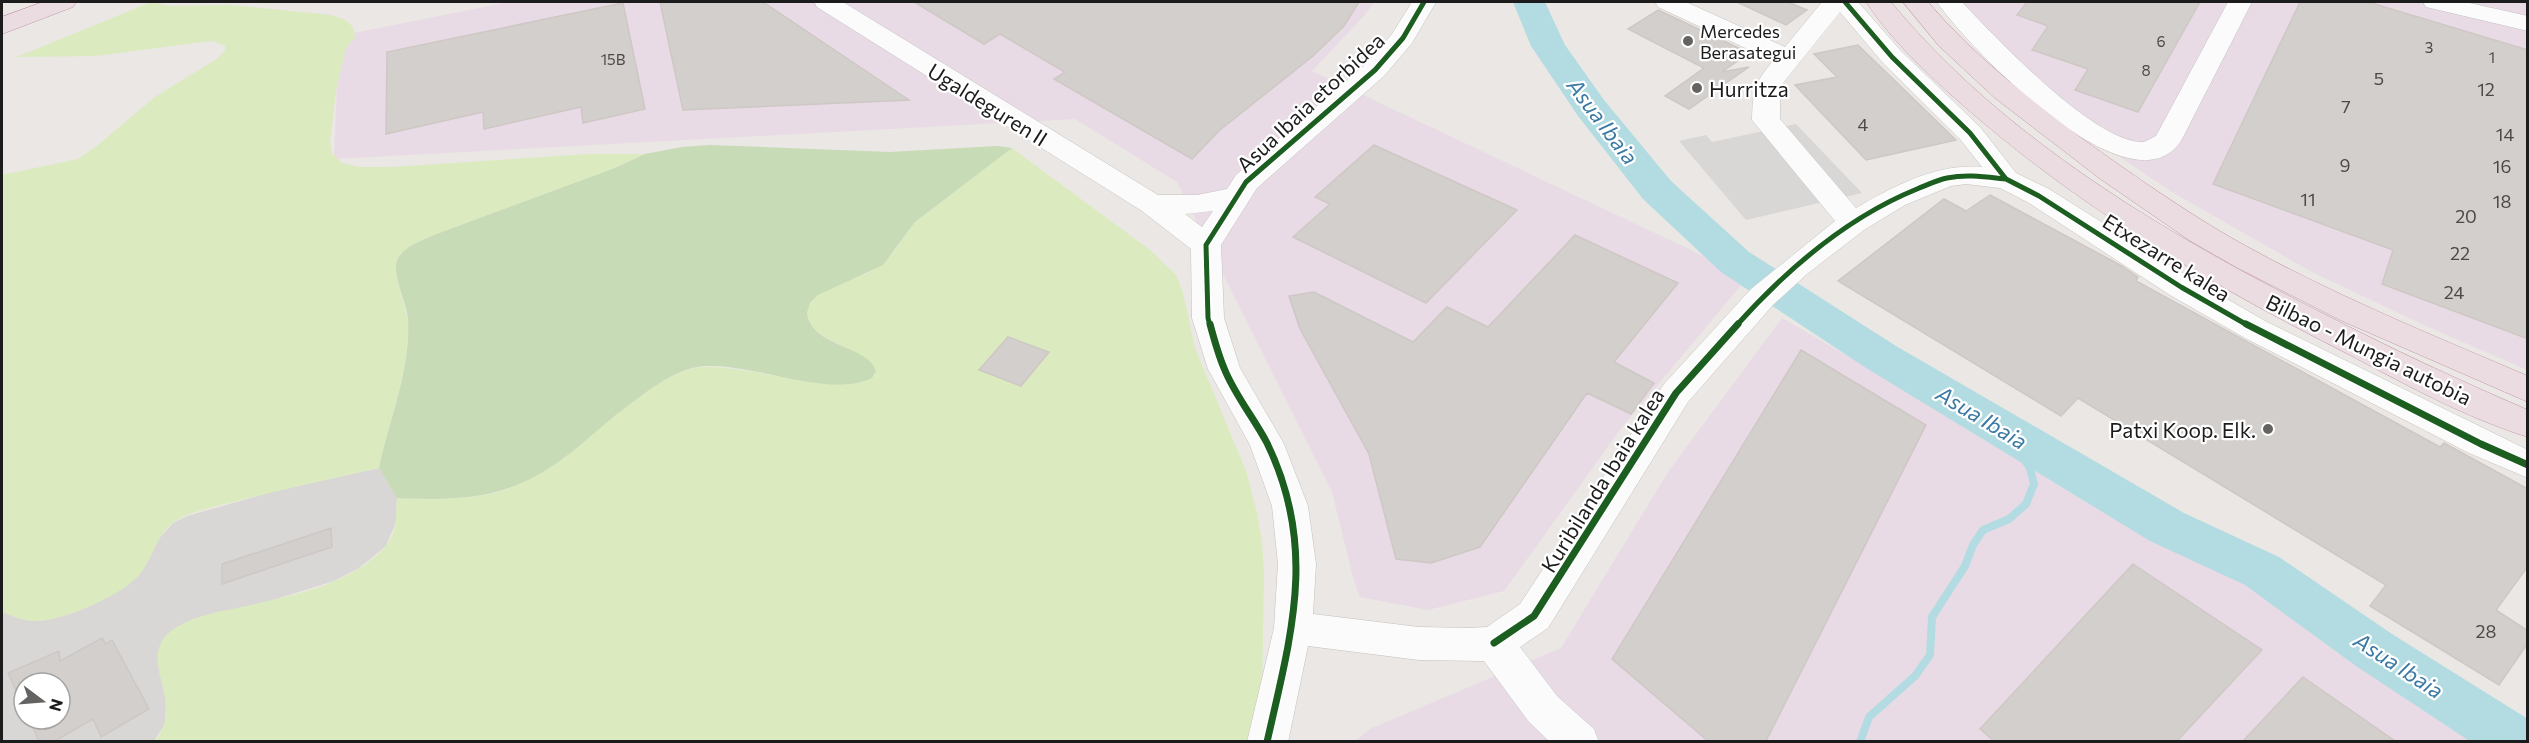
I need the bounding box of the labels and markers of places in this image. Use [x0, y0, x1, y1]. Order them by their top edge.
place label: Mercedes Berasategui [1700, 20, 1796, 63]
marker: Mercedes Berasategui [1681, 34, 1695, 48]
place label: Hurritza [1709, 76, 1789, 101]
marker: Hurritza [1690, 81, 1704, 95]
place label: Patxi Koop. Elk. [2109, 417, 2256, 442]
marker: Patxi Koop. Elk. [2261, 422, 2275, 436]

